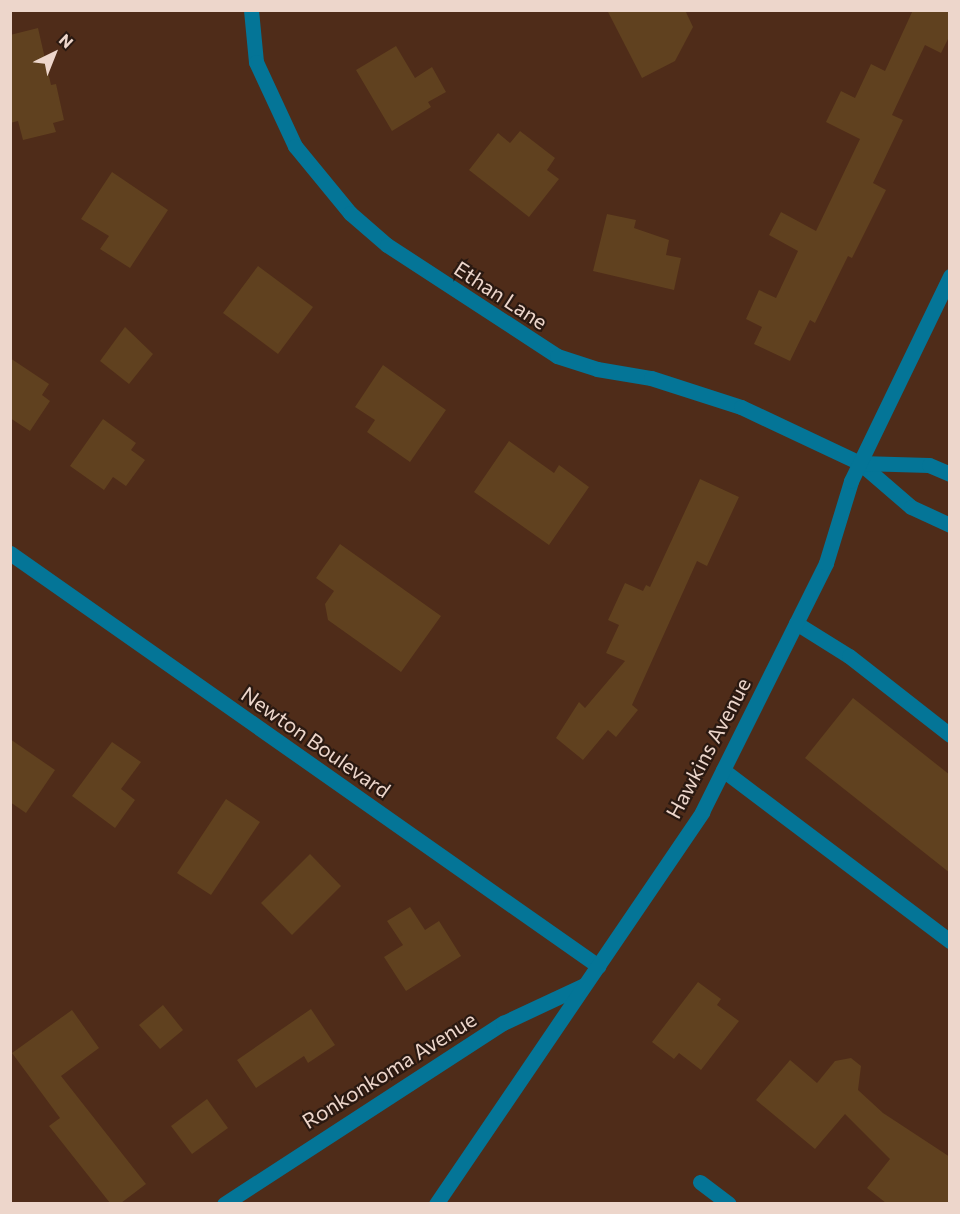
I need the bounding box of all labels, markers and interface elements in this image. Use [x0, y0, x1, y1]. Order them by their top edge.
north arrow [24, 24, 84, 84]
text: N [56, 29, 77, 52]
street label: Ethan Lane [450, 256, 552, 334]
street label: Hawkins Avenue [660, 673, 756, 823]
street label: Newton Boulevard [237, 681, 395, 803]
street label: Ronkonkoma Avenue [297, 1006, 481, 1134]

